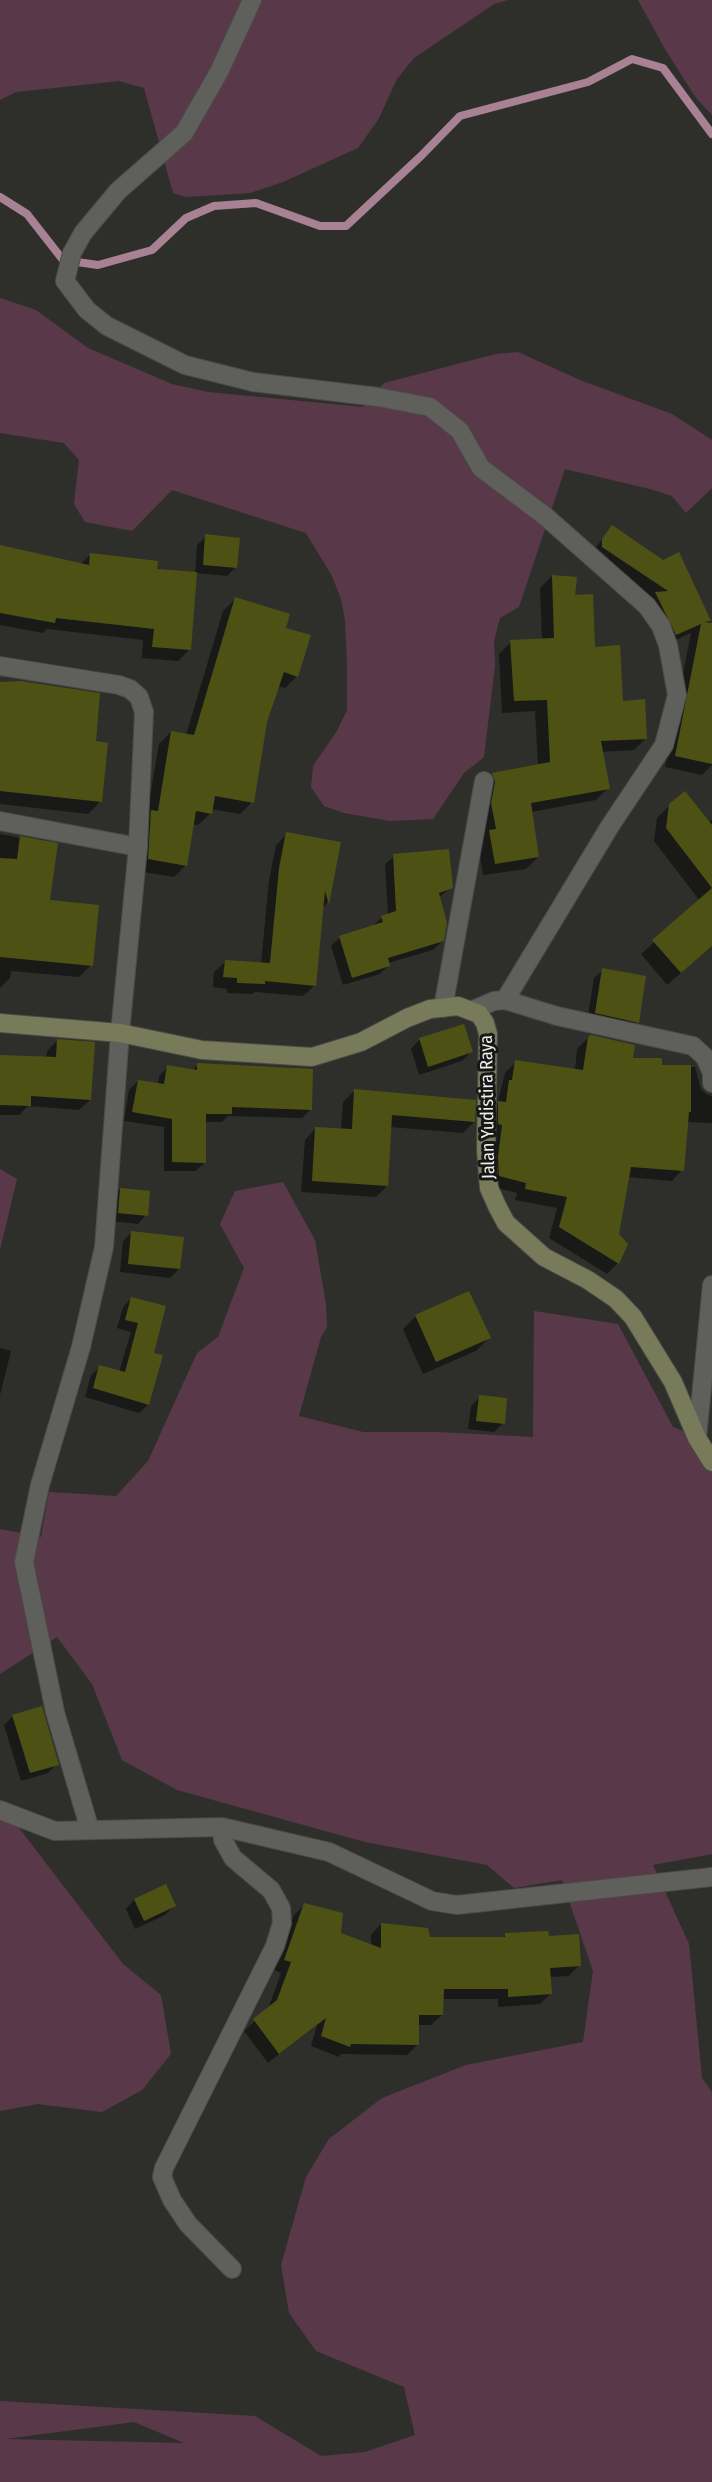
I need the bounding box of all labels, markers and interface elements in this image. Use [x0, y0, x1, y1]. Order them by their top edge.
street label: Jalan Yudistira Raya [476, 1035, 500, 1179]

